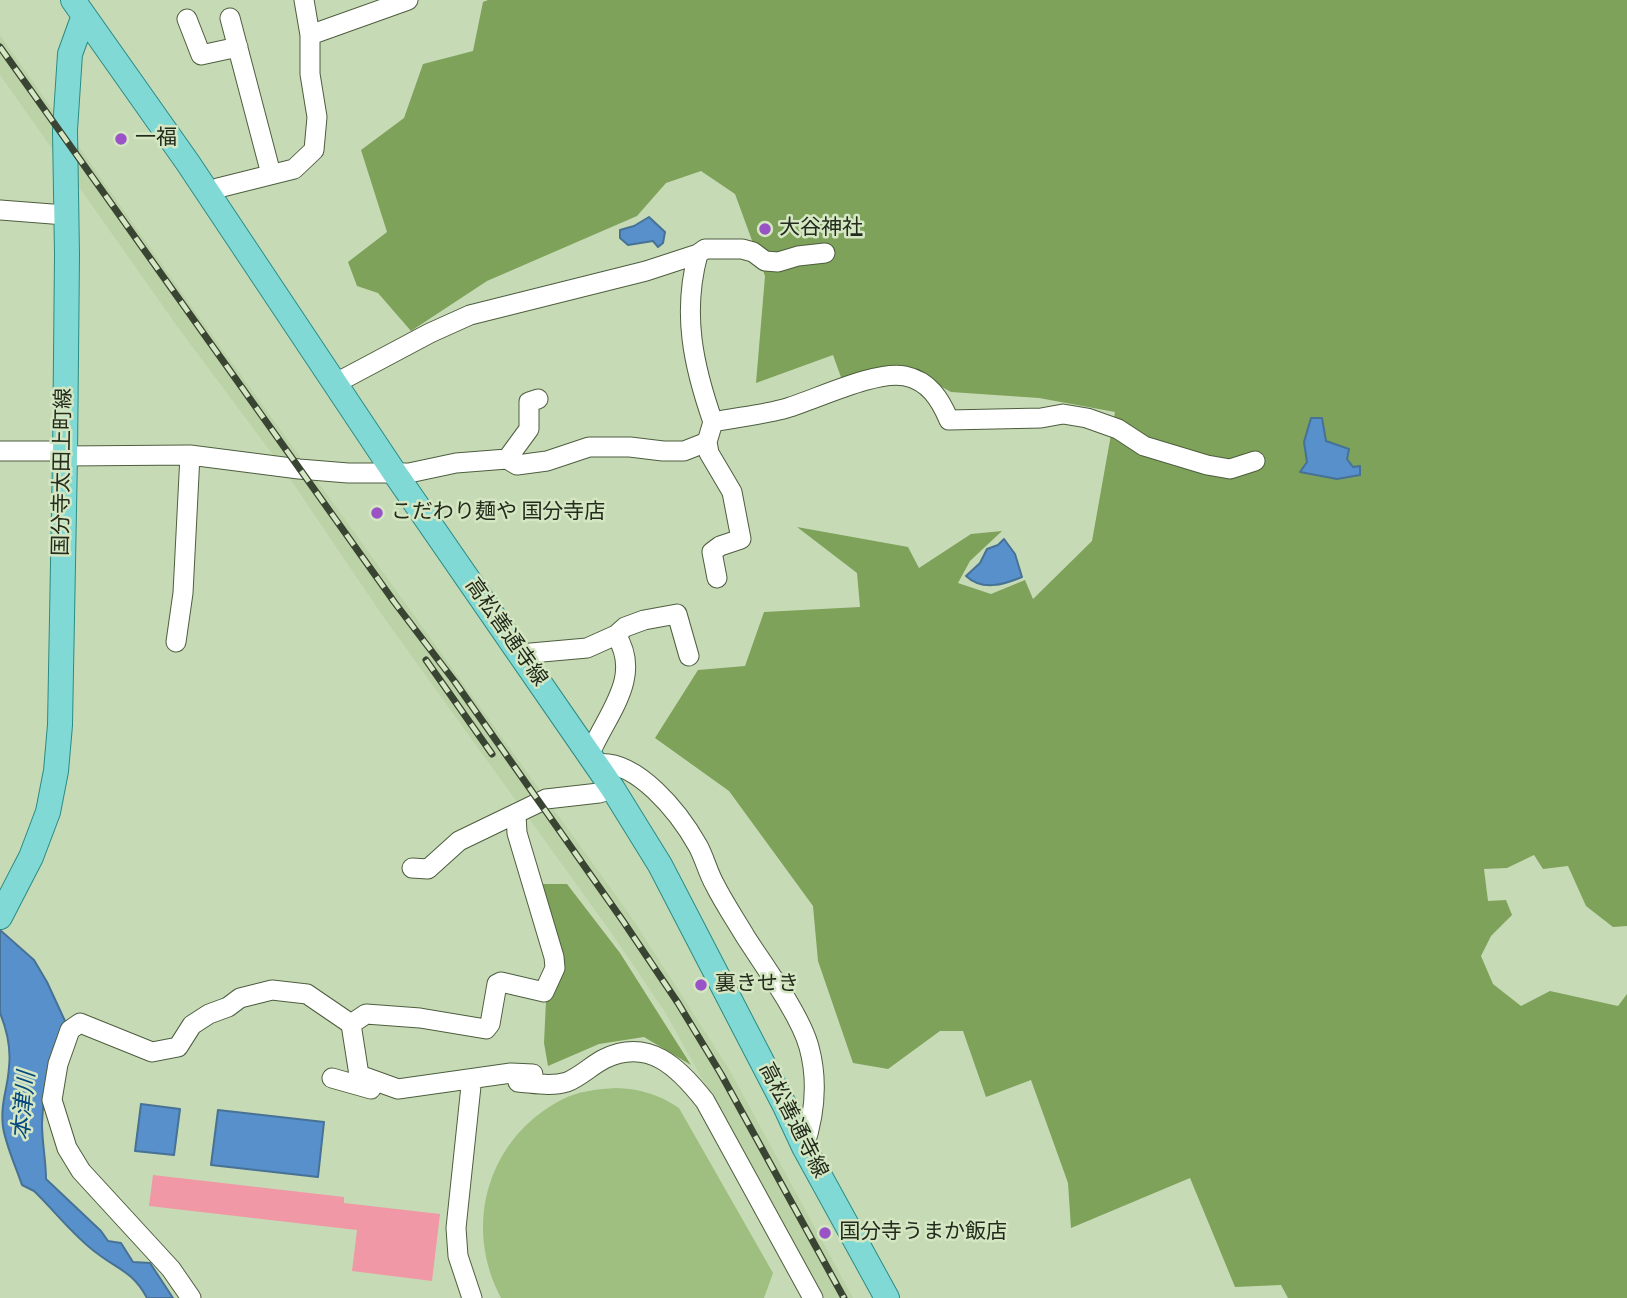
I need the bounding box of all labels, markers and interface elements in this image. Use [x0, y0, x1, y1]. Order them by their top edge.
place label: 一福 [135, 126, 177, 152]
marker: 一福 [113, 131, 129, 147]
place label: 大谷神社 [779, 216, 863, 242]
marker: 大谷神社 [757, 221, 773, 237]
street label: 国分寺太田上町線 [50, 388, 78, 556]
place label: こだわり麺や 国分寺店 [391, 500, 605, 526]
marker: こだわり麺や 国分寺店 [369, 505, 385, 521]
street label: 高松善通寺線 [459, 574, 551, 692]
place label: 裏きせき [715, 972, 799, 998]
marker: 裏きせき [693, 977, 709, 993]
street label: 高松善通寺線 [752, 1059, 832, 1183]
water label: 本津川 [9, 1070, 43, 1142]
place label: 国分寺うまか飯店 [839, 1220, 1007, 1246]
marker: 国分寺うまか飯店 [817, 1225, 833, 1241]

